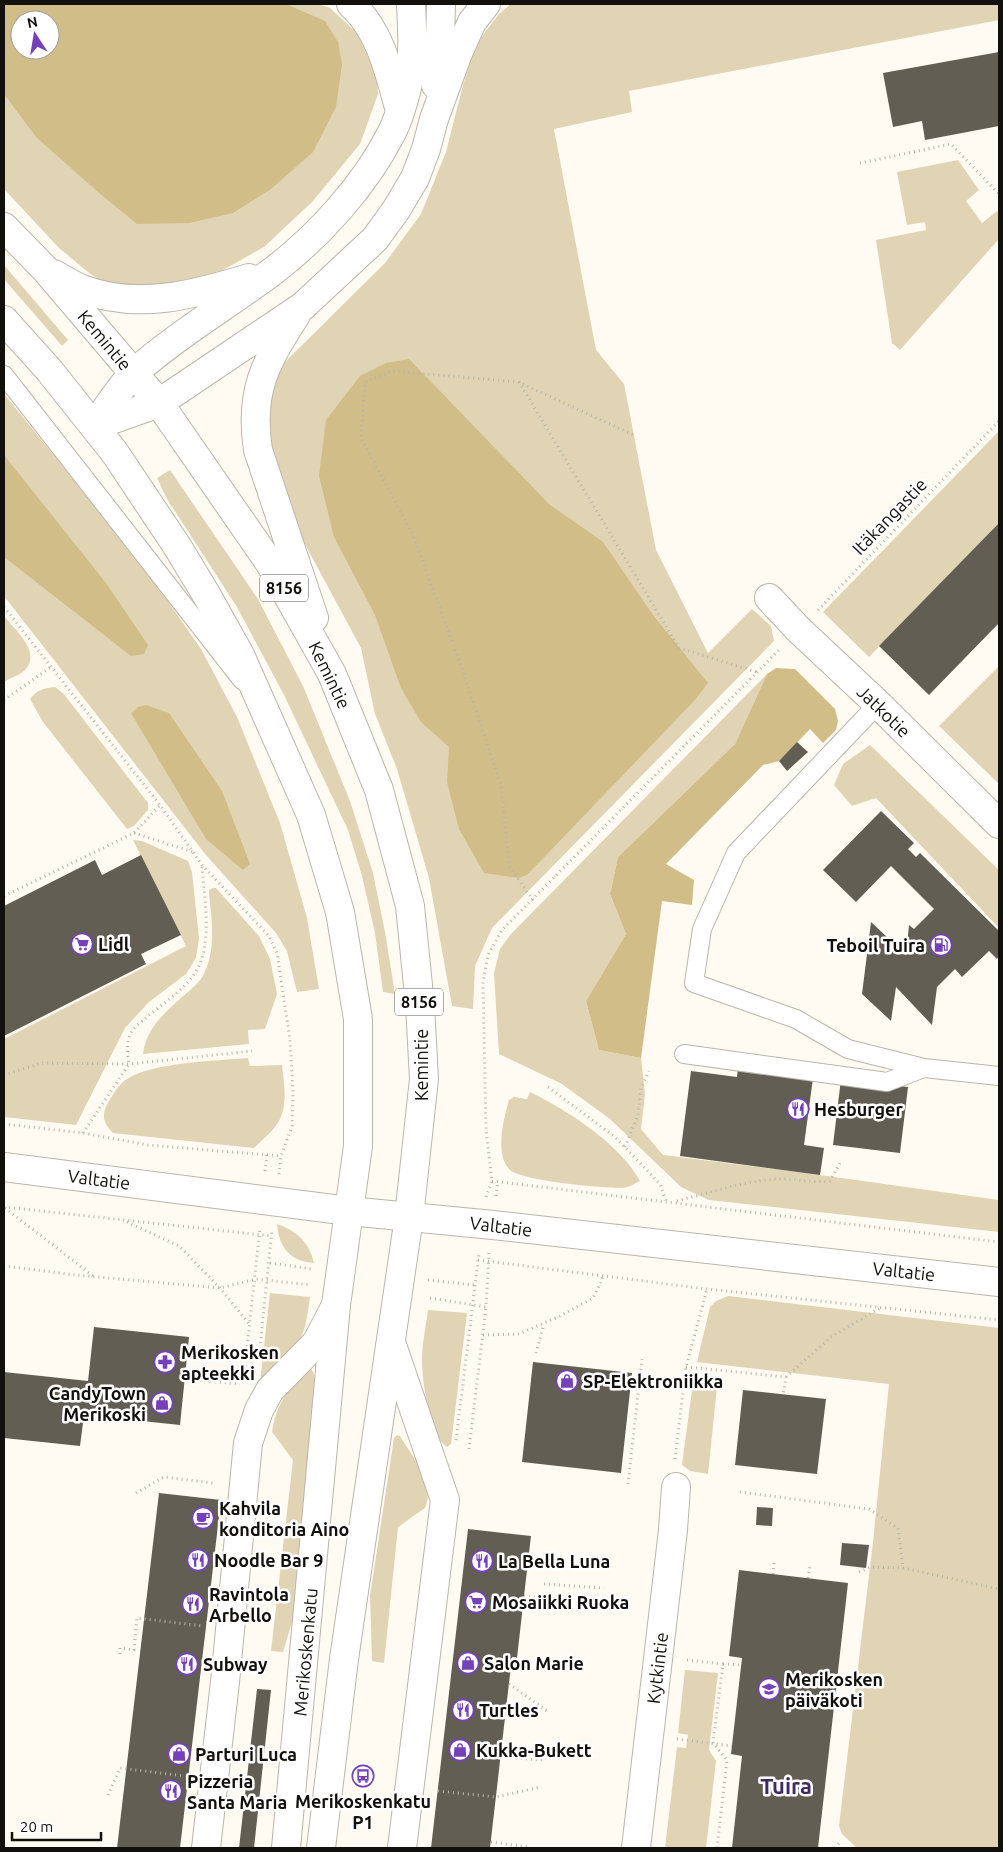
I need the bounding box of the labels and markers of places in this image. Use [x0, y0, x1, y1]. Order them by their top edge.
supermarket icon: Lidl [70, 932, 94, 956]
fuel station icon: Teboil Tuira [929, 933, 953, 957]
place label: Lidl [98, 934, 130, 954]
place label: Teboil Tuira [826, 935, 925, 955]
restaurant icon: Hesburger [786, 1097, 810, 1121]
place label: Hesburger [814, 1099, 903, 1119]
place label: Merikosken apteekki [181, 1342, 279, 1383]
pharmacy icon: Merikosken apteekki [153, 1350, 177, 1374]
shop icon: SP-Elektroniikka [555, 1369, 579, 1393]
place label: SP-Elektroniikka [583, 1371, 723, 1391]
place label: CandyTown Merikoski [49, 1383, 146, 1424]
shop icon: CandyTown Merikoski [150, 1391, 174, 1415]
place label: Kahvila konditoria Aino [219, 1498, 349, 1539]
cafe icon: Kahvila konditoria Aino [191, 1506, 215, 1530]
restaurant icon: Noodle Bar 9 [186, 1548, 210, 1572]
restaurant icon: La Bella Luna [470, 1549, 494, 1573]
place label: Noodle Bar 9 [214, 1550, 324, 1570]
place label: La Bella Luna [498, 1551, 610, 1571]
place label: Ravintola Arbello [209, 1584, 289, 1625]
supermarket icon: Mosaiikki Ruoka [464, 1590, 488, 1614]
restaurant icon: Ravintola Arbello [181, 1592, 205, 1616]
place label: Mosaiikki Ruoka [492, 1592, 629, 1612]
shop icon: Salon Marie [456, 1651, 480, 1675]
restaurant icon: Subway [175, 1652, 199, 1676]
place label: Salon Marie [484, 1653, 584, 1673]
place label: Subway [203, 1654, 268, 1674]
place label: Merikosken päiväkoti [785, 1669, 883, 1710]
school or university icon: Merikosken päiväkoti [757, 1677, 781, 1701]
restaurant icon: Turtles [451, 1698, 475, 1722]
place label: Turtles [479, 1700, 539, 1720]
shop icon: Kukka-Bukett [448, 1738, 472, 1762]
place label: Kukka-Bukett [476, 1740, 592, 1760]
shop icon: Parturi Luca [167, 1742, 191, 1766]
place label: Parturi Luca [195, 1744, 297, 1764]
bus stop icon: Merikoskenkatu P1 [351, 1764, 375, 1788]
place label: Pizzeria Santa Maria [187, 1771, 287, 1812]
restaurant icon: Pizzeria Santa Maria [159, 1779, 183, 1803]
place label: Merikoskenkatu P1 [295, 1791, 431, 1832]

